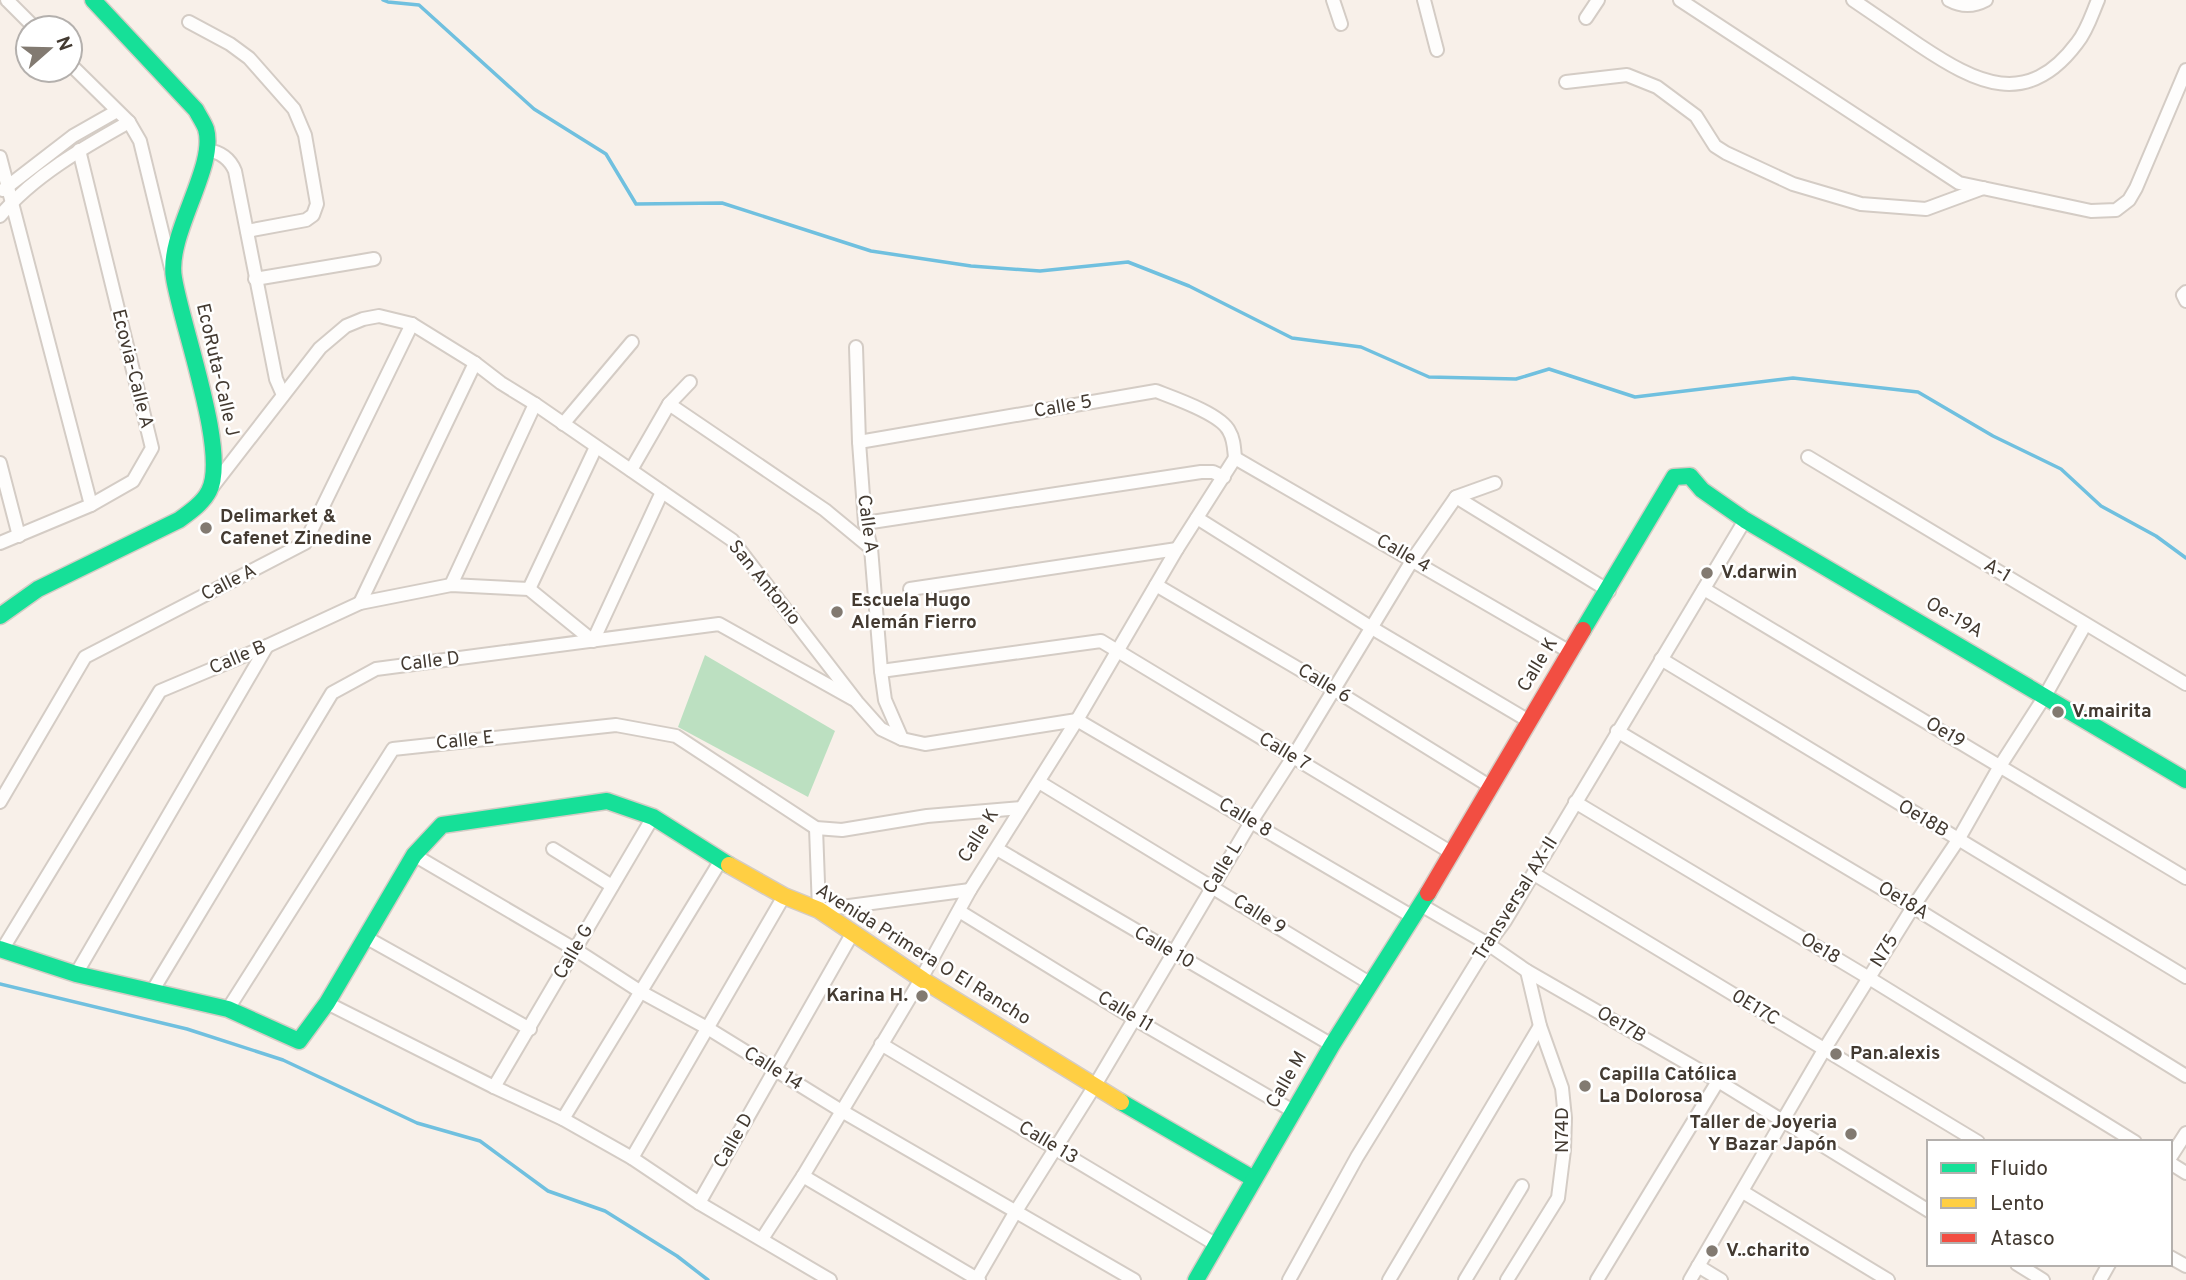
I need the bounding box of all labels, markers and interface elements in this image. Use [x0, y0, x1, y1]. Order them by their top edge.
north arrow [14, 14, 84, 84]
text: N [49, 33, 77, 54]
street label: EcoRuta-Calle J [190, 301, 244, 439]
street label: Ecovia-Calle A [106, 307, 158, 431]
street label: Calle 5 [1032, 390, 1094, 424]
street label: Calle A [851, 493, 883, 555]
place label: Delimarket & Cafenet Zinedine [220, 505, 372, 551]
marker: Delimarket & Cafenet Zinedine [198, 520, 214, 536]
street label: Calle 4 [1372, 529, 1434, 579]
street label: San Antonio [722, 535, 806, 631]
street label: A-1 [1979, 554, 2015, 588]
street label: Calle A [197, 559, 261, 607]
place label: V.darwin [1721, 561, 1797, 585]
marker: V.darwin [1699, 565, 1715, 581]
place label: Escuela Hugo Alemán Fierro [851, 589, 977, 635]
street label: Oe-19A [1921, 592, 1987, 644]
marker: Escuela Hugo Alemán Fierro [829, 604, 845, 620]
street label: Calle K [1512, 633, 1564, 697]
street label: Calle B [206, 635, 270, 681]
street label: Calle D [399, 646, 461, 678]
street label: Calle 6 [1293, 659, 1355, 709]
place label: V.mairita [2072, 700, 2152, 724]
marker: V.mairita [2050, 704, 2066, 720]
street label: Oe19 [1921, 712, 1969, 754]
street label: Calle E [435, 726, 495, 756]
street label: Calle 7 [1254, 727, 1314, 777]
street label: Calle 8 [1214, 793, 1276, 843]
street label: Oe18B [1893, 795, 1953, 843]
street label: Calle K [953, 804, 1005, 868]
street label: Transversal AX-II [1468, 832, 1564, 966]
street label: Calle L [1198, 837, 1248, 899]
street label: Oe18A [1873, 876, 1933, 926]
street label: Avenida Primera O El Rancho [811, 879, 1035, 1031]
street label: Calle 9 [1228, 889, 1290, 941]
street label: Calle G [549, 920, 599, 984]
street label: Calle 10 [1129, 921, 1199, 975]
street label: Oe18 [1796, 928, 1844, 970]
street label: N75 [1866, 930, 1904, 972]
place label: Karina H. [826, 984, 908, 1008]
street label: 0E17C [1727, 984, 1783, 1032]
street label: Calle 11 [1093, 986, 1157, 1038]
marker: Karina H. [914, 988, 930, 1004]
street label: Oe17B [1592, 1001, 1650, 1049]
street label: Calle 14 [739, 1041, 807, 1097]
place label: Pan.alexis [1850, 1042, 1940, 1066]
marker: Pan.alexis [1828, 1046, 1844, 1062]
street label: Calle M [1261, 1047, 1313, 1113]
place label: Capilla Católica La Dolorosa [1599, 1063, 1737, 1109]
marker: Capilla Católica La Dolorosa [1577, 1078, 1593, 1094]
street label: N74D [1551, 1107, 1575, 1153]
street label: Calle D [709, 1109, 759, 1173]
place label: Taller de Joyeria Y Bazar Japón [1689, 1111, 1837, 1157]
street label: Calle 13 [1014, 1116, 1082, 1170]
marker: Taller de Joyeria Y Bazar Japón [1843, 1126, 1859, 1142]
legend [1927, 1140, 2172, 1266]
text: Fluido [1990, 1156, 2048, 1183]
text: Lento [1990, 1191, 2044, 1218]
text: Atasco [1990, 1226, 2055, 1253]
place label: V..charito [1726, 1239, 1810, 1263]
marker: V..charito [1704, 1243, 1720, 1259]

